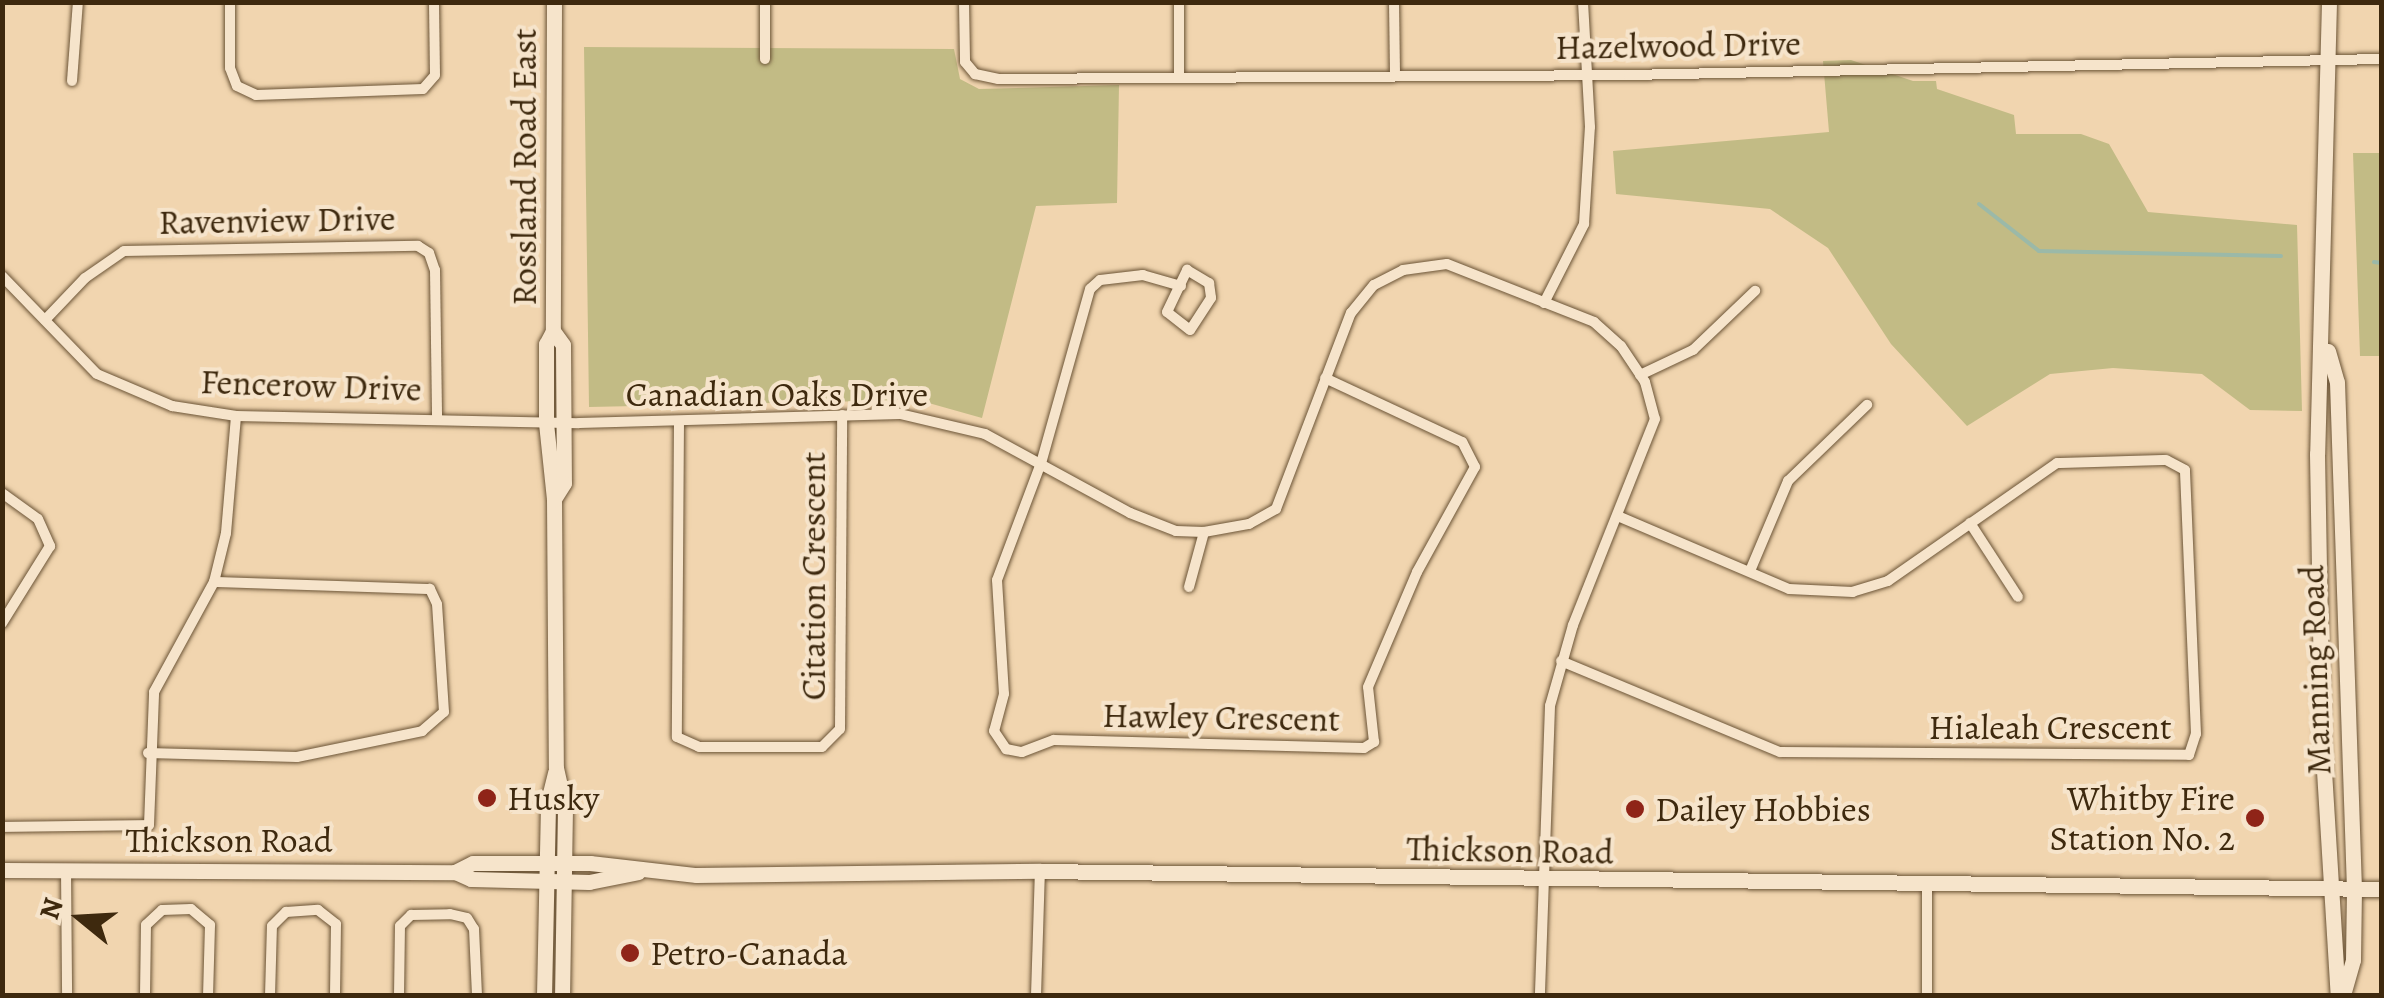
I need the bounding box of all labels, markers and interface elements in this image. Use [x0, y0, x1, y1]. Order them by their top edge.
street label: Hazelwood Drive [1555, 22, 1801, 68]
street label: Rossland Road East [503, 28, 545, 306]
street label: Ravenview Drive [158, 197, 396, 243]
street label: Fencerow Drive [200, 360, 422, 410]
street label: Canadian Oaks Drive [626, 373, 928, 415]
street label: Citation Crescent [792, 452, 834, 700]
street label: Manning Road [2290, 564, 2340, 776]
street label: Hawley Crescent [1102, 694, 1340, 740]
street label: Hialeah Crescent [1928, 706, 2172, 748]
place label: Husky [507, 777, 599, 819]
place label: Whitby Fire Station No. 2 [2049, 777, 2235, 859]
marker: Husky [476, 787, 498, 809]
place label: Dailey Hobbies [1655, 788, 1871, 830]
marker: Dailey Hobbies [1624, 798, 1646, 820]
marker: Whitby Fire Station No. 2 [2244, 807, 2266, 829]
street label: Thickson Road [125, 819, 333, 861]
street label: Thickson Road [1406, 827, 1614, 873]
north arrow [30, 868, 130, 968]
text: N [30, 893, 73, 924]
place label: Petro-Canada [650, 932, 848, 974]
marker: Petro-Canada [619, 942, 641, 964]

